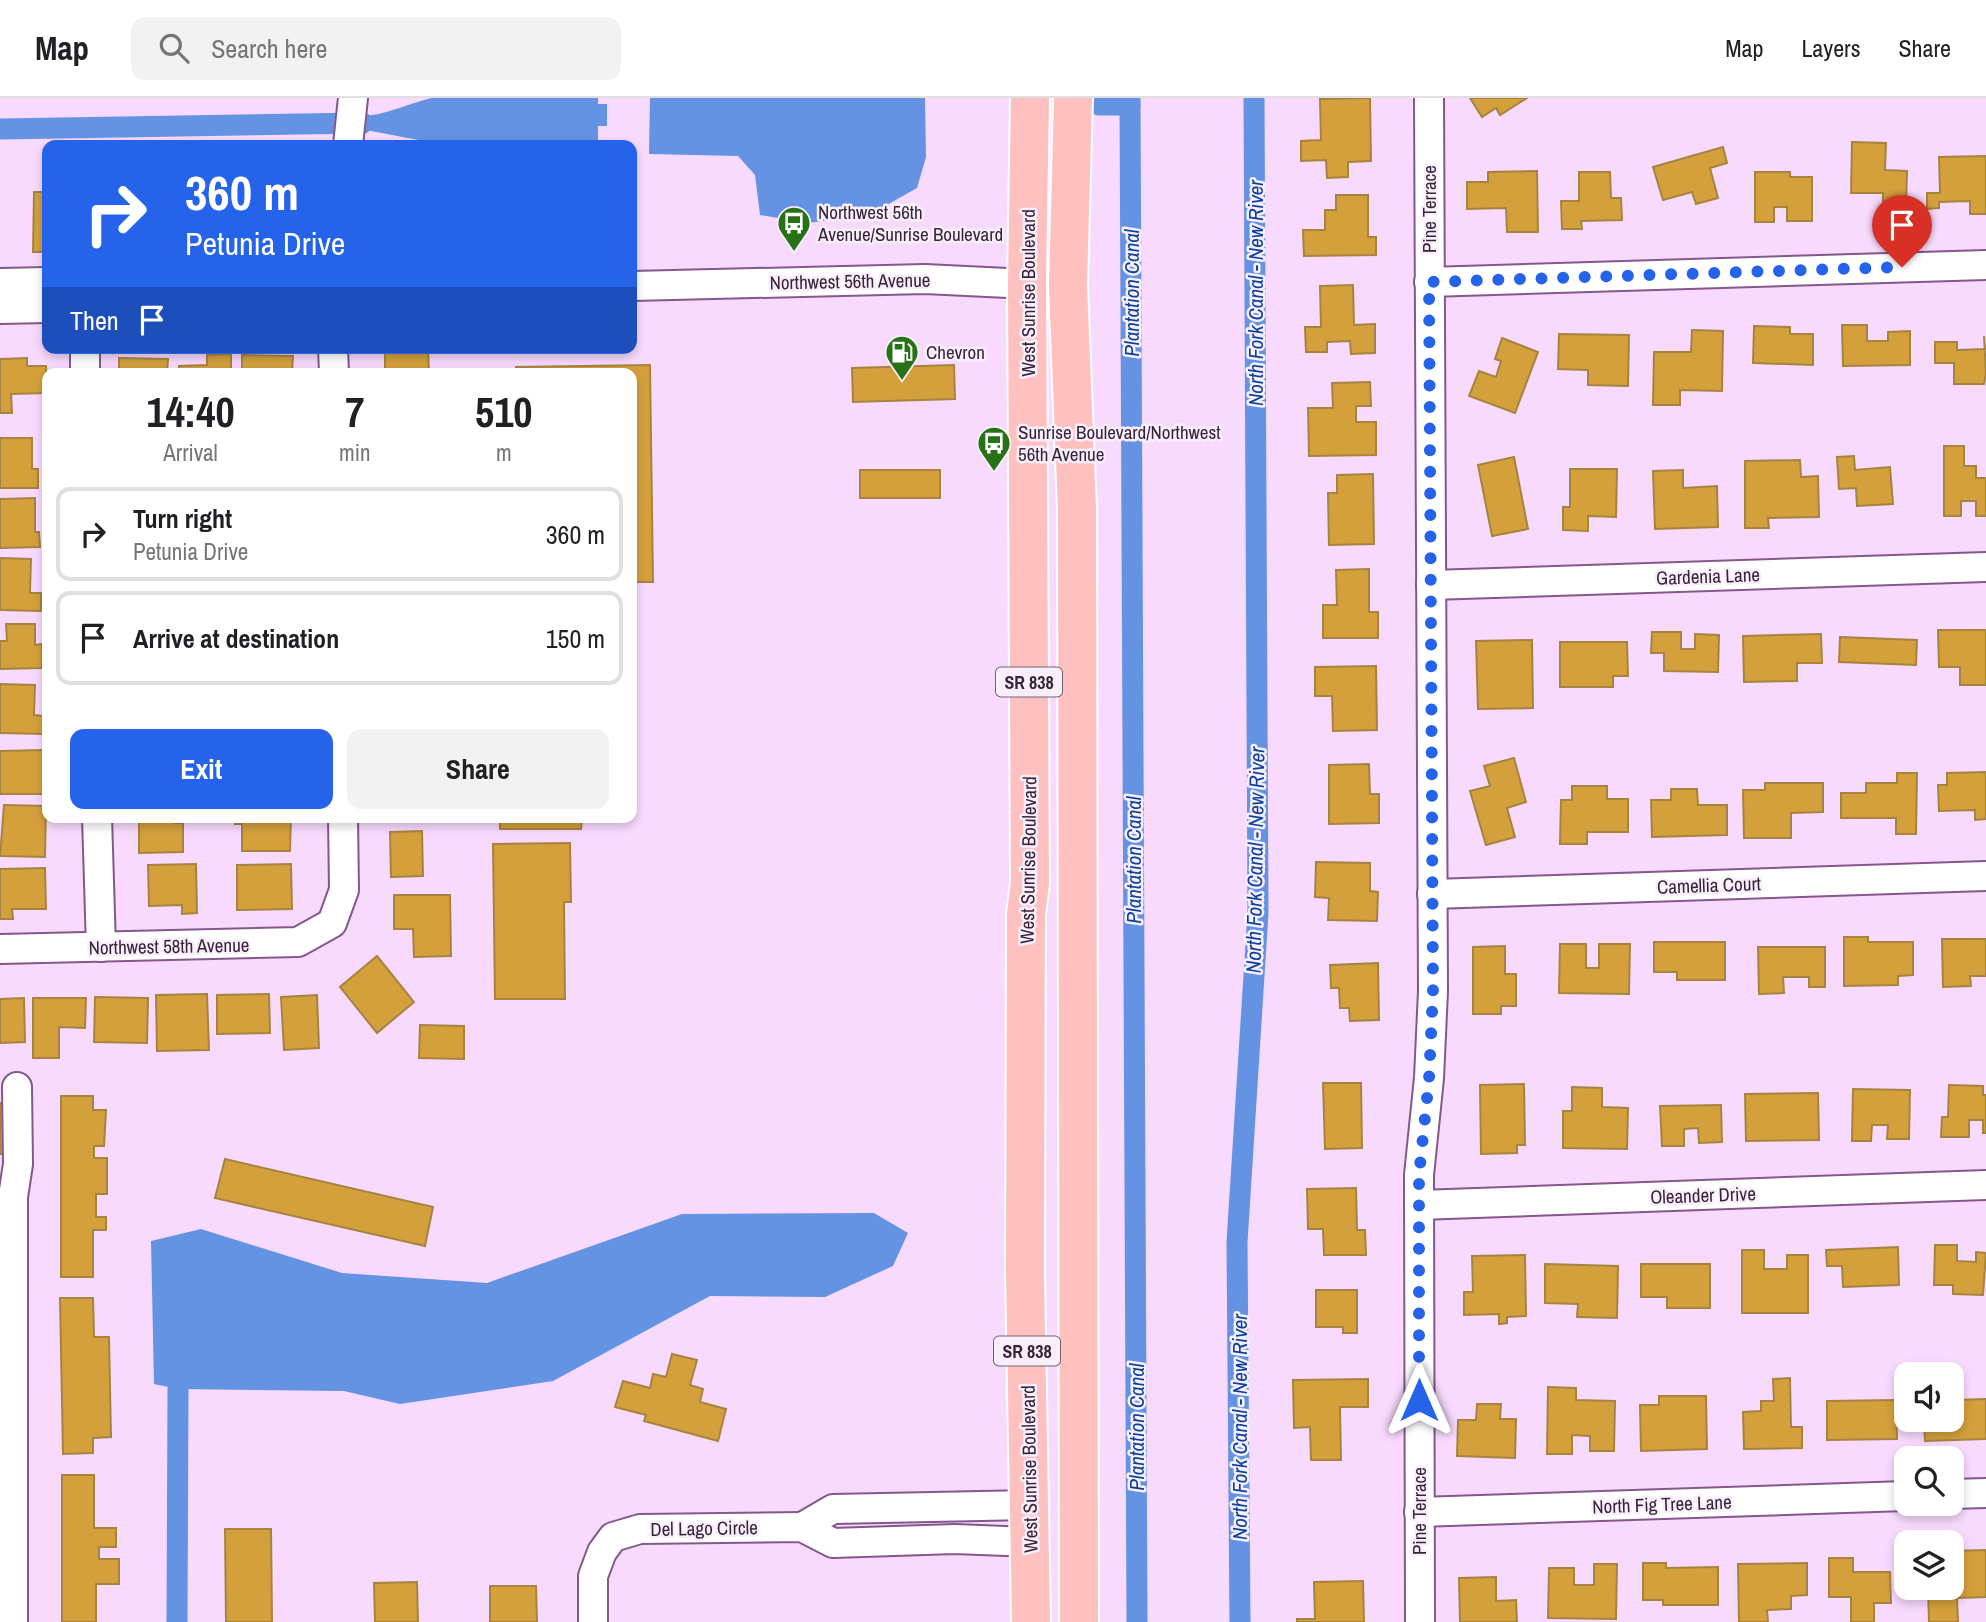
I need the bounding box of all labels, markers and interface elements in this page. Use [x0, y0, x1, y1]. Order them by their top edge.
search box [131, 17, 621, 80]
text: Map [35, 26, 89, 70]
icon: search [155, 29, 193, 67]
text: Search here [211, 31, 327, 66]
text: Map [1725, 32, 1763, 64]
text: Layers [1801, 32, 1860, 64]
text: Share [1898, 32, 1951, 64]
text: 360 m [185, 159, 299, 225]
street label: Pine Terrace [1416, 165, 1442, 253]
icon: right [70, 168, 161, 259]
water label: North Fork Canal - New River [1241, 179, 1270, 406]
pin [1872, 195, 1932, 267]
place label: Northwest 56th Avenue/Sunrise Boulevard [817, 199, 1003, 247]
bus stop icon: Northwest 56th Avenue/Sunrise Boulevard [775, 204, 813, 253]
icon: arrive [1883, 206, 1921, 244]
street label: West Sunrise Boulevard [1015, 209, 1041, 377]
text: Petunia Drive [185, 222, 345, 265]
water label: Plantation Canal [1117, 228, 1146, 357]
street label: Northwest 56th Avenue [769, 267, 931, 295]
icon: arrive [133, 301, 171, 339]
text: Then [70, 303, 119, 338]
fuel station icon: Chevron [883, 333, 921, 382]
place label: Chevron [926, 339, 985, 365]
text: 14:40 [147, 384, 235, 440]
text: 7 [345, 384, 364, 440]
text: 510 [475, 384, 533, 440]
place label: Sunrise Boulevard/Northwest 56th Avenue [1018, 419, 1221, 467]
bus stop icon: Sunrise Boulevard/Northwest 56th Avenue [975, 424, 1013, 473]
text: Arrival [163, 437, 218, 468]
text: min [339, 437, 371, 468]
text: m [496, 437, 512, 468]
text: Turn right [133, 501, 232, 536]
icon: right [74, 515, 112, 553]
text: 360 m [546, 517, 605, 552]
text: Petunia Drive [133, 536, 248, 567]
street label: Gardenia Lane [1656, 561, 1760, 591]
icon: arrive [74, 619, 112, 657]
text: Arrive at destination [133, 621, 339, 656]
text: 150 m [546, 621, 605, 656]
road number: SR 838 [996, 668, 1062, 696]
button: Exit [70, 729, 333, 809]
button: Share [347, 729, 609, 809]
water label: North Fork Canal - New River [1239, 745, 1271, 973]
street label: West Sunrise Boulevard [1014, 776, 1042, 944]
water label: Plantation Canal [1119, 795, 1148, 924]
street label: Camellia Court [1657, 870, 1762, 900]
street label: Northwest 58th Avenue [88, 932, 250, 960]
street label: Oleander Drive [1650, 1180, 1756, 1210]
water label: North Fork Canal - New River [1225, 1313, 1254, 1540]
road number: SR 838 [994, 1336, 1060, 1366]
water label: Plantation Canal [1122, 1362, 1151, 1491]
map controls [1894, 1362, 1964, 1600]
button: sound [1894, 1362, 1964, 1432]
position arrow [1382, 1363, 1456, 1437]
street label: West Sunrise Boulevard [1015, 1385, 1043, 1553]
button: search [1894, 1446, 1964, 1516]
street label: Pine Terrace [1406, 1467, 1432, 1555]
street label: North Fig Tree Lane [1592, 1489, 1732, 1519]
street label: Del Lago Circle [650, 1514, 758, 1542]
button: layers [1894, 1530, 1964, 1600]

